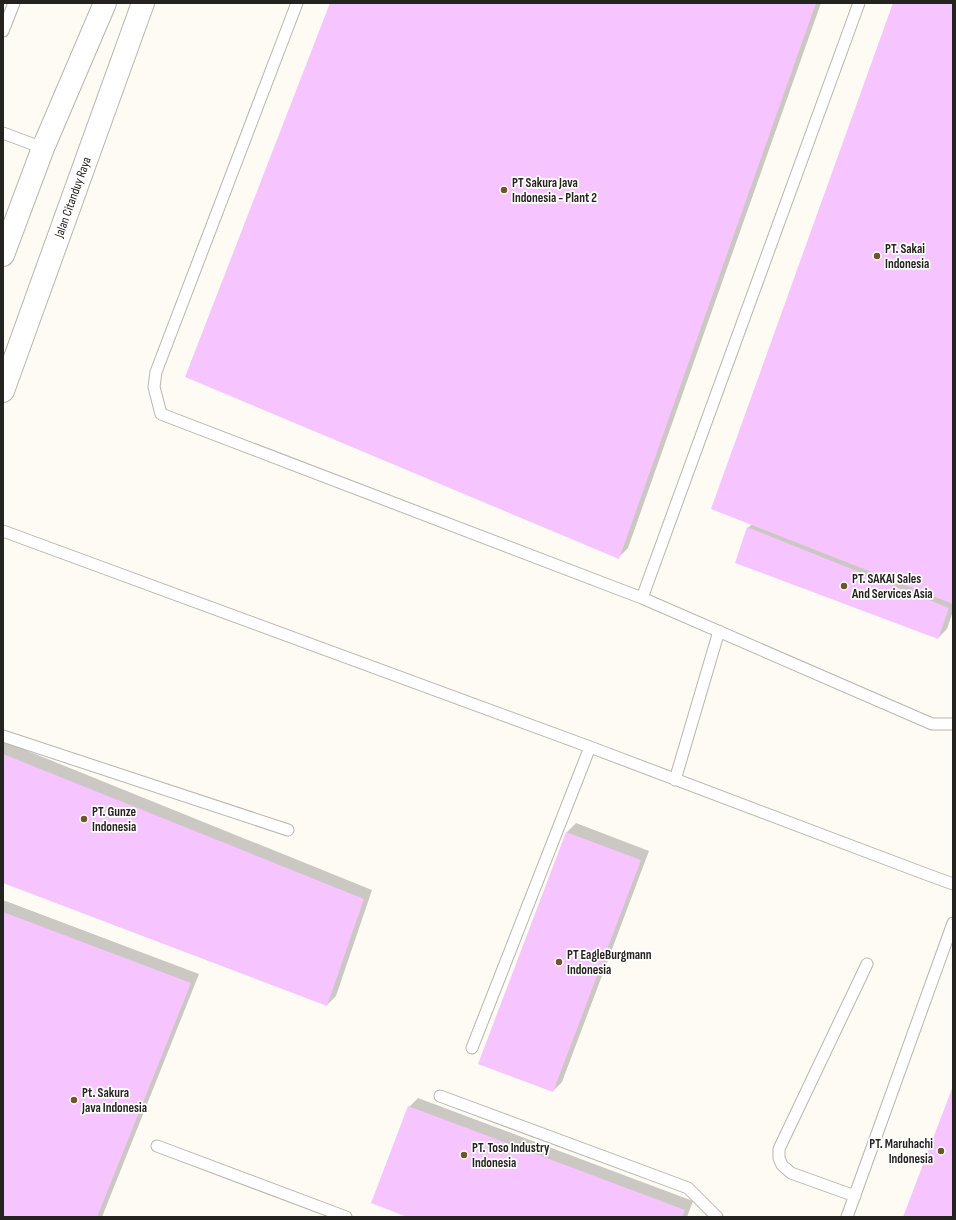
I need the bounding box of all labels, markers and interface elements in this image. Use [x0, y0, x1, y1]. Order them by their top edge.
street label: Jalan Citanduy Raya [51, 155, 95, 241]
place label: PT Sakura Java Indonesia - Plant 2 [512, 175, 597, 206]
marker: PT Sakura Java Indonesia - Plant 2 [499, 185, 509, 195]
place label: PT. Sakai Indonesia [885, 241, 929, 272]
marker: PT. Sakai Indonesia [872, 251, 882, 261]
place label: PT. SAKAI Sales And Services Asia [851, 571, 933, 602]
marker: PT. SAKAI Sales And Services Asia [839, 581, 849, 591]
place label: PT. Gunze Indonesia [92, 804, 137, 835]
marker: PT. Gunze Indonesia [79, 814, 89, 824]
place label: PT EagleBurgmann Indonesia [567, 947, 652, 978]
marker: PT EagleBurgmann Indonesia [554, 957, 564, 967]
place label: Pt. Sakura Java Indonesia [81, 1085, 147, 1116]
marker: Pt. Sakura Java Indonesia [69, 1095, 79, 1105]
place label: PT. Maruhachi Indonesia [869, 1136, 933, 1167]
place label: PT. Toso Industry Indonesia [472, 1140, 550, 1171]
marker: PT. Maruhachi Indonesia [936, 1146, 946, 1156]
marker: PT. Toso Industry Indonesia [459, 1150, 469, 1160]

